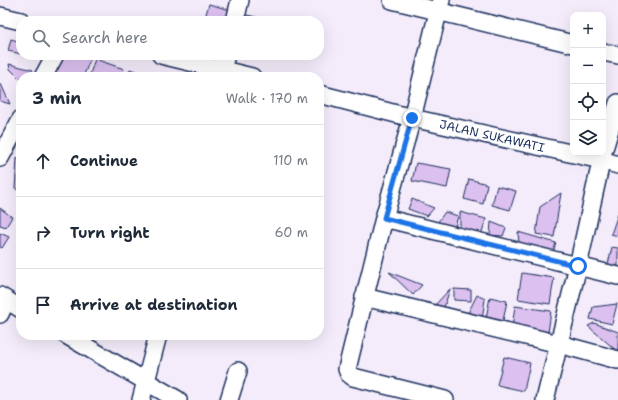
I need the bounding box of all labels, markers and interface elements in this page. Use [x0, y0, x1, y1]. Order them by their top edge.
map controls [570, 12, 606, 156]
button: + [570, 12, 606, 48]
search box [16, 16, 324, 60]
icon: search [30, 27, 52, 49]
text: Search here [62, 28, 148, 48]
button: − [570, 48, 606, 84]
button: locate [570, 84, 606, 120]
text: 3 min [32, 87, 82, 109]
text: Walk · 170 m [226, 90, 308, 107]
route end [403, 109, 421, 127]
street label: JALAN SUKAWATI [438, 116, 547, 156]
button: layers [570, 120, 606, 156]
icon: ahead [32, 150, 54, 172]
text: Continue [70, 151, 138, 171]
text: 110 m [273, 152, 308, 169]
icon: right [32, 222, 54, 244]
text: Turn right [70, 223, 150, 243]
text: 60 m [275, 224, 308, 241]
route start [569, 257, 587, 275]
icon: arrive [32, 294, 54, 316]
text: Arrive at destination [70, 295, 238, 315]

